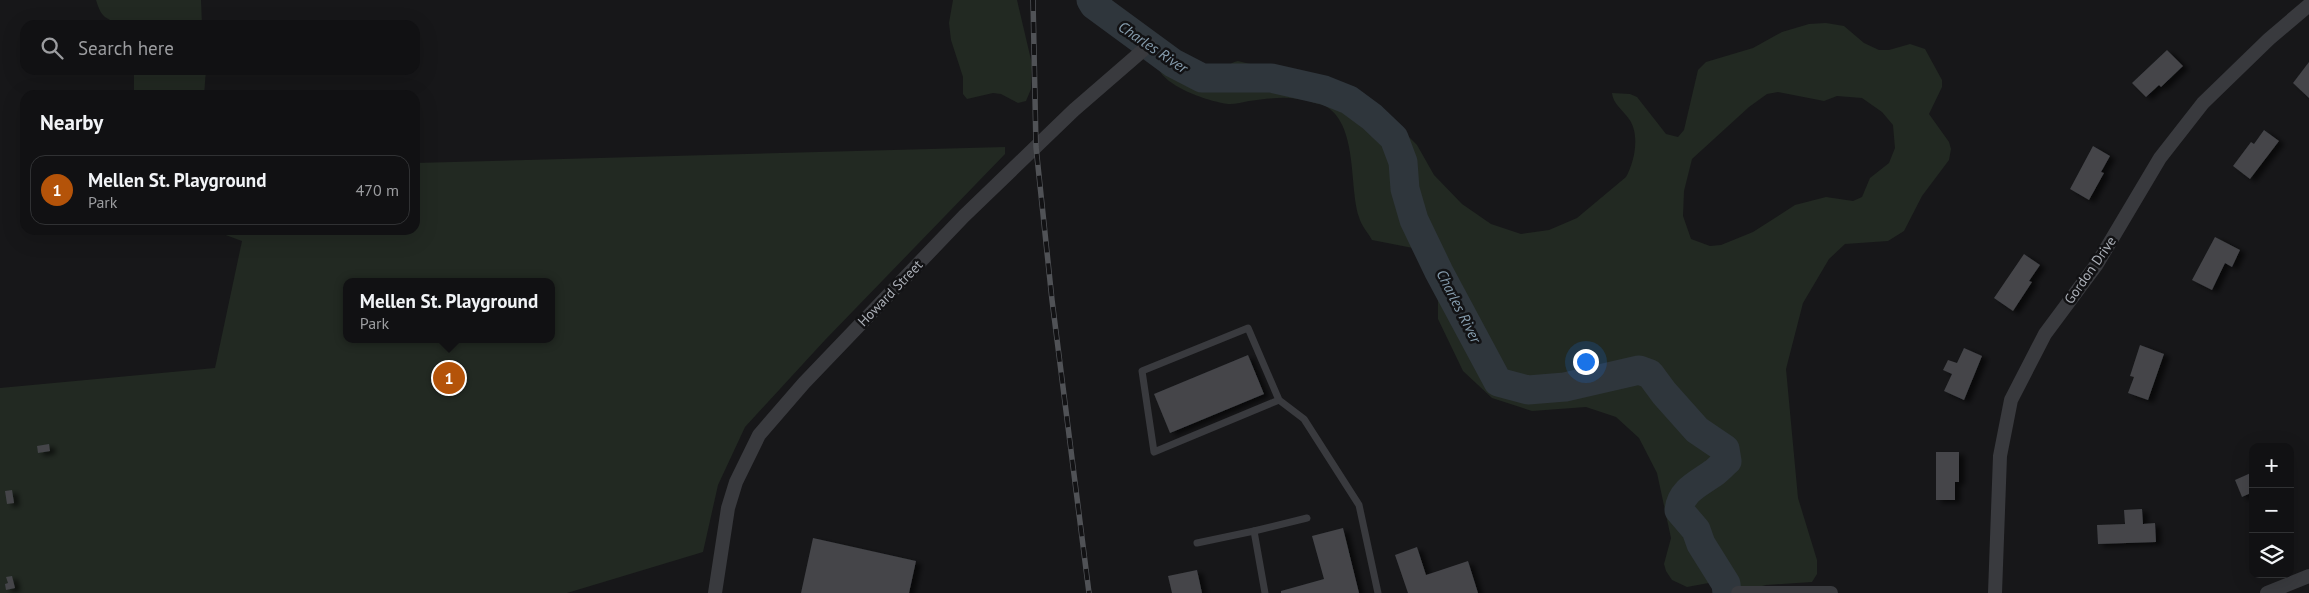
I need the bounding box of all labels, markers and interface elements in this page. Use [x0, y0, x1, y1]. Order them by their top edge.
water label: Charles River [1115, 17, 1192, 78]
search box [20, 20, 420, 75]
icon: search [38, 34, 66, 62]
text: Search here [78, 36, 174, 60]
text: Nearby [40, 109, 103, 136]
text: Mellen St. Playground [88, 168, 266, 192]
text: 1 [52, 180, 62, 200]
text: 470 m [356, 180, 399, 200]
text: Park [88, 192, 117, 212]
street label: Gordon Drive [2060, 233, 2120, 307]
street label: Howard Street [854, 256, 926, 330]
water label: Charles River [1432, 266, 1486, 347]
popup [343, 278, 555, 343]
text: Mellen St. Playground [360, 289, 538, 313]
text: Park [360, 313, 389, 333]
your location [1573, 349, 1599, 375]
pin: 1 [433, 359, 465, 397]
map controls [2249, 443, 2294, 578]
button: + [2249, 443, 2294, 488]
button: − [2249, 488, 2294, 533]
button: layers [2249, 533, 2294, 578]

